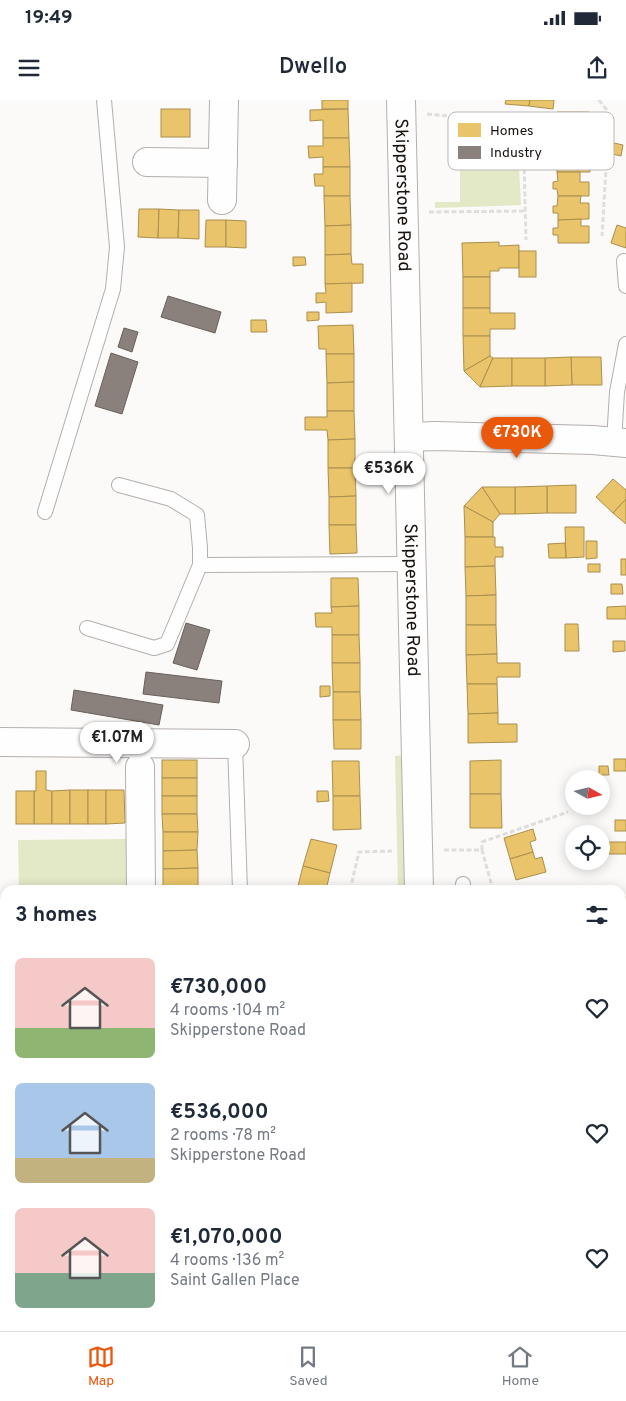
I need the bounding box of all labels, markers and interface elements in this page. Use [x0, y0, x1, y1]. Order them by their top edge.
text: 19:49 [25, 6, 73, 30]
icon: menu [15, 54, 43, 82]
text: Dwello [279, 54, 347, 81]
icon: share [583, 54, 611, 82]
legend [448, 112, 614, 170]
street label: Skipperstone Road [388, 118, 415, 272]
text: Homes [490, 123, 534, 140]
text: Industry [490, 145, 542, 162]
pin: €730K [482, 416, 552, 459]
text: €730K [492, 423, 542, 443]
pin: €536K [354, 452, 424, 495]
text: €536K [364, 459, 414, 479]
street label: Skipperstone Road [398, 523, 424, 677]
pin: €1.07M [76, 722, 158, 764]
text: €1.07M [91, 728, 143, 748]
north arrow [565, 770, 610, 815]
map controls [565, 770, 610, 870]
button: locate [565, 825, 610, 870]
icon: filters [583, 901, 611, 929]
text: 3 homes [15, 902, 97, 929]
text: €730,000 [170, 974, 267, 1001]
icon: home [55, 978, 115, 1038]
icon: heart [583, 994, 611, 1022]
text: 4 rooms · 104 m² [170, 1001, 285, 1021]
text: Skipperstone Road [170, 1021, 306, 1041]
text: €536,000 [170, 1099, 268, 1126]
icon: home [55, 1103, 115, 1163]
icon: heart [583, 1119, 611, 1147]
text: 2 rooms · 78 m² [170, 1126, 276, 1146]
text: Skipperstone Road [170, 1146, 306, 1166]
text: €1,070,000 [170, 1224, 282, 1251]
icon: home [55, 1228, 115, 1288]
icon: heart [583, 1244, 611, 1272]
text: 4 rooms · 136 m² [170, 1251, 284, 1271]
text: Saint Gallen Place [170, 1271, 300, 1291]
tab: Map [87, 1343, 115, 1390]
tab: Saved [289, 1343, 328, 1390]
tab: Home [502, 1343, 539, 1390]

